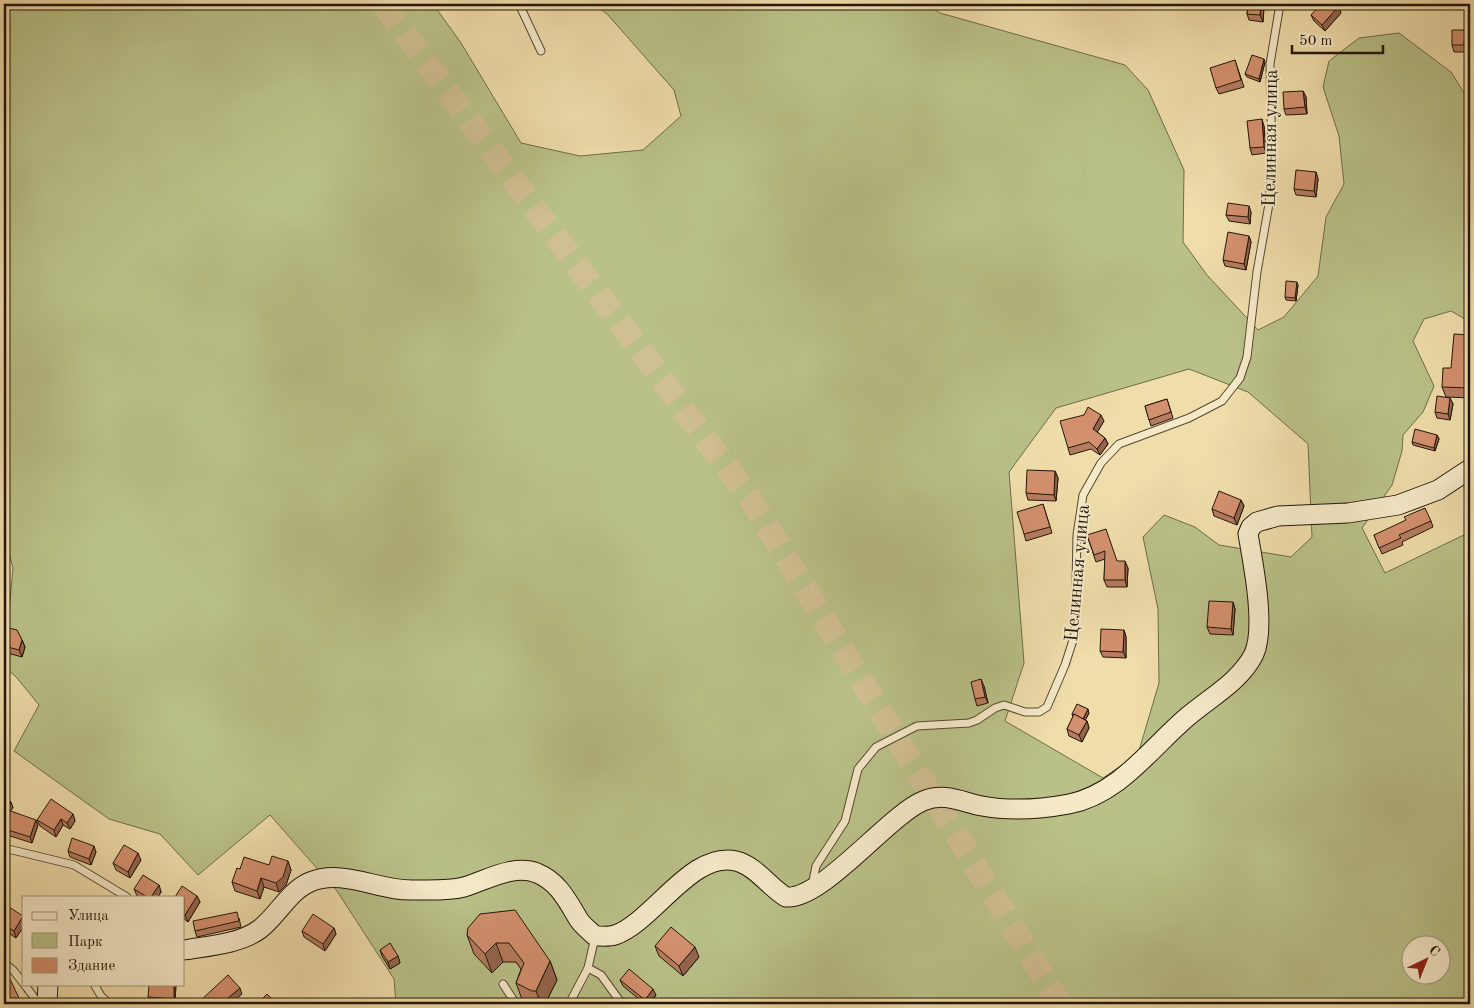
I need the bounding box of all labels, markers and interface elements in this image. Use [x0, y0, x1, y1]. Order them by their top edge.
scale bar [1292, 22, 1383, 54]
text: 50 m [1299, 34, 1333, 49]
street label: Целинная улица [1261, 68, 1282, 207]
street label: Целинная улица [1063, 503, 1094, 643]
legend [22, 896, 185, 986]
text: Улица [68, 909, 109, 924]
text: Парк [68, 935, 103, 950]
north arrow [1402, 936, 1452, 986]
text: С [1426, 943, 1442, 959]
text: Здание [68, 959, 115, 974]

